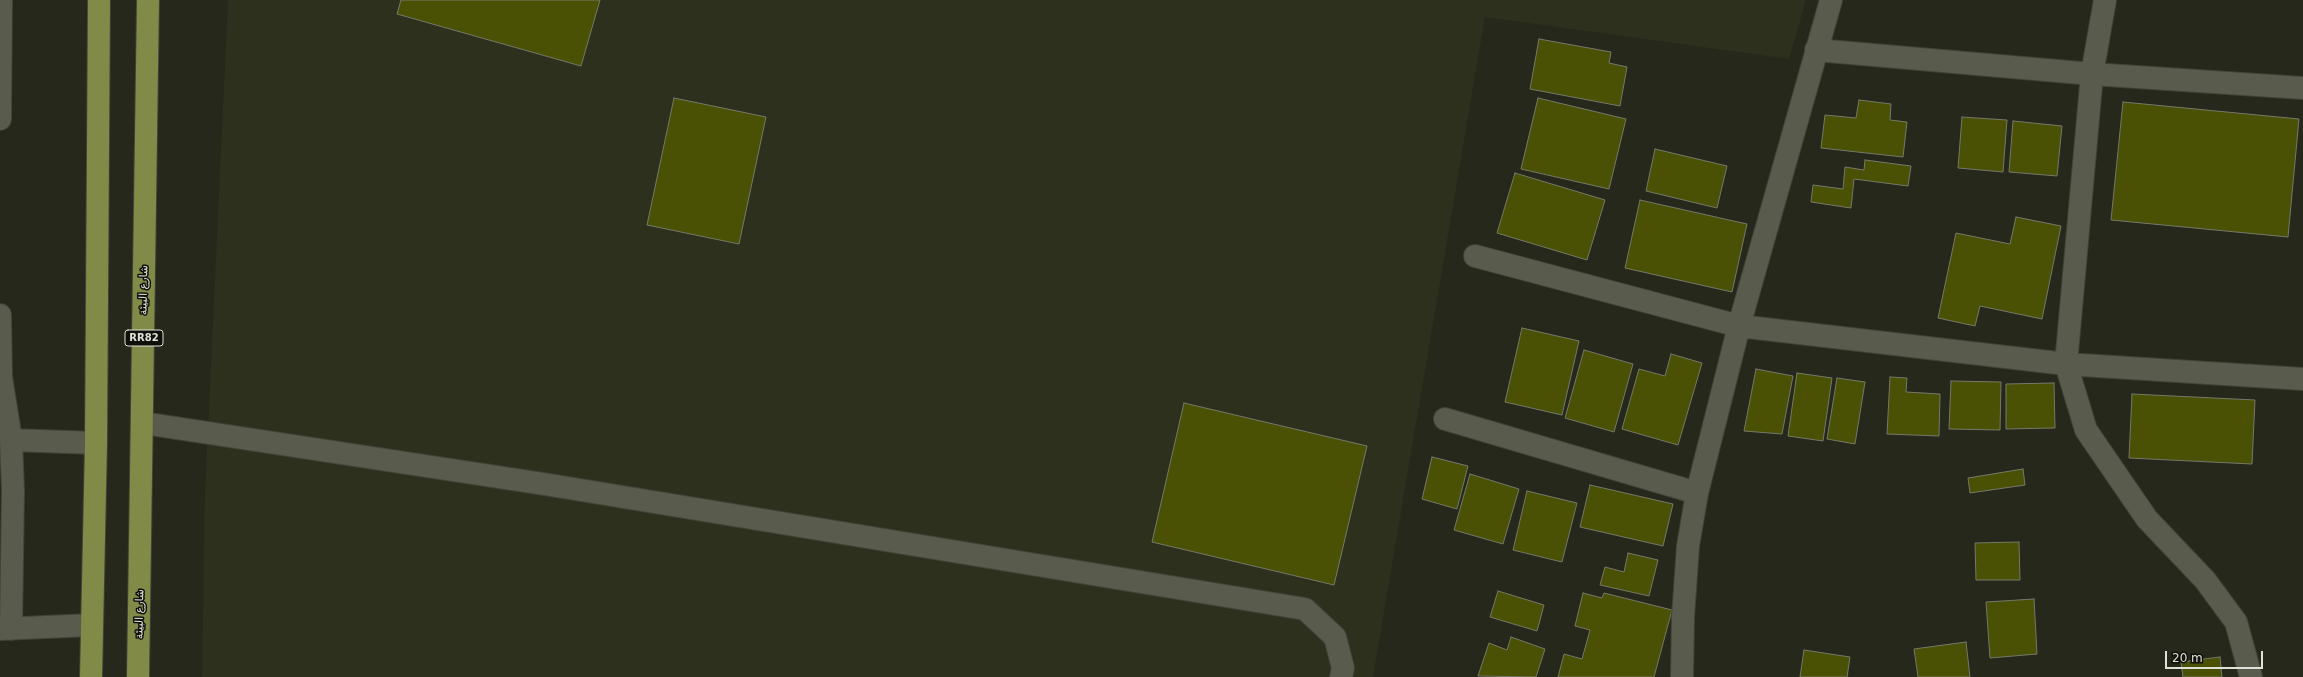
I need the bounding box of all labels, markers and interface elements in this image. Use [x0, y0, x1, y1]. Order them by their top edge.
street label: شارع البيئة [137, 265, 151, 315]
road number: RR82 [125, 330, 163, 346]
street label: شارع البيئة [133, 589, 147, 639]
scale bar [2167, 643, 2265, 669]
text: 20 m [2172, 651, 2203, 665]

